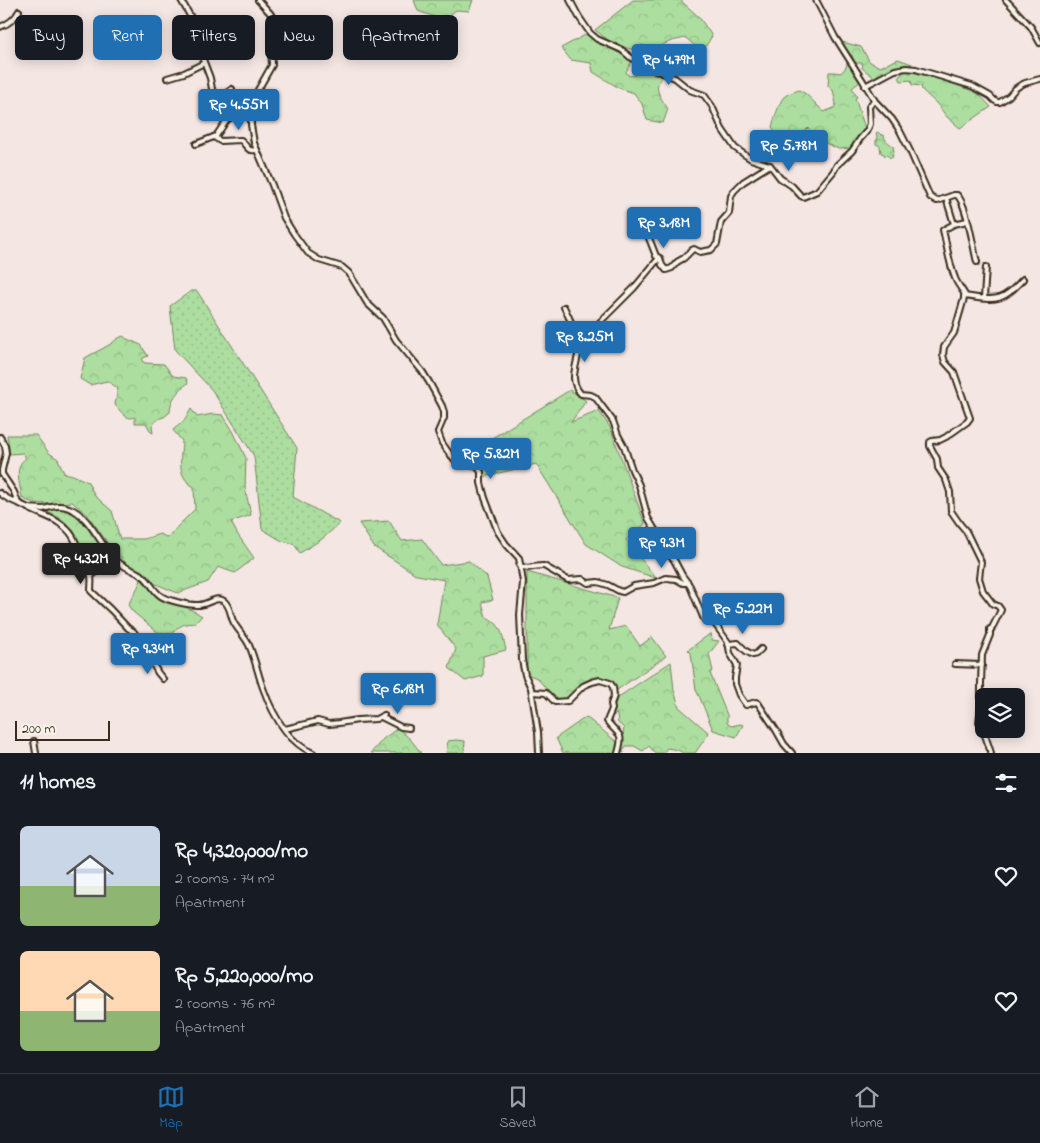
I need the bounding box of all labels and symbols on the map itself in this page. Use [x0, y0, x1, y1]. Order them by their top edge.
pin: Rp 4.79M [617, 44, 721, 86]
pin: Rp 4.55M [187, 88, 291, 131]
pin: Rp 5.78M [737, 130, 841, 172]
pin: Rp 3.18M [612, 206, 716, 249]
pin: Rp 8.25M [533, 320, 637, 363]
pin: Rp 5.82M [439, 438, 543, 480]
pin: Rp 9.3M [616, 526, 708, 569]
pin: Rp 4.32M [29, 542, 133, 585]
pin: Rp 5.22M [691, 592, 795, 635]
pin: Rp 9.34M [96, 632, 200, 675]
pin: Rp 6.18M [346, 672, 450, 715]
scale bar [15, 718, 110, 741]

